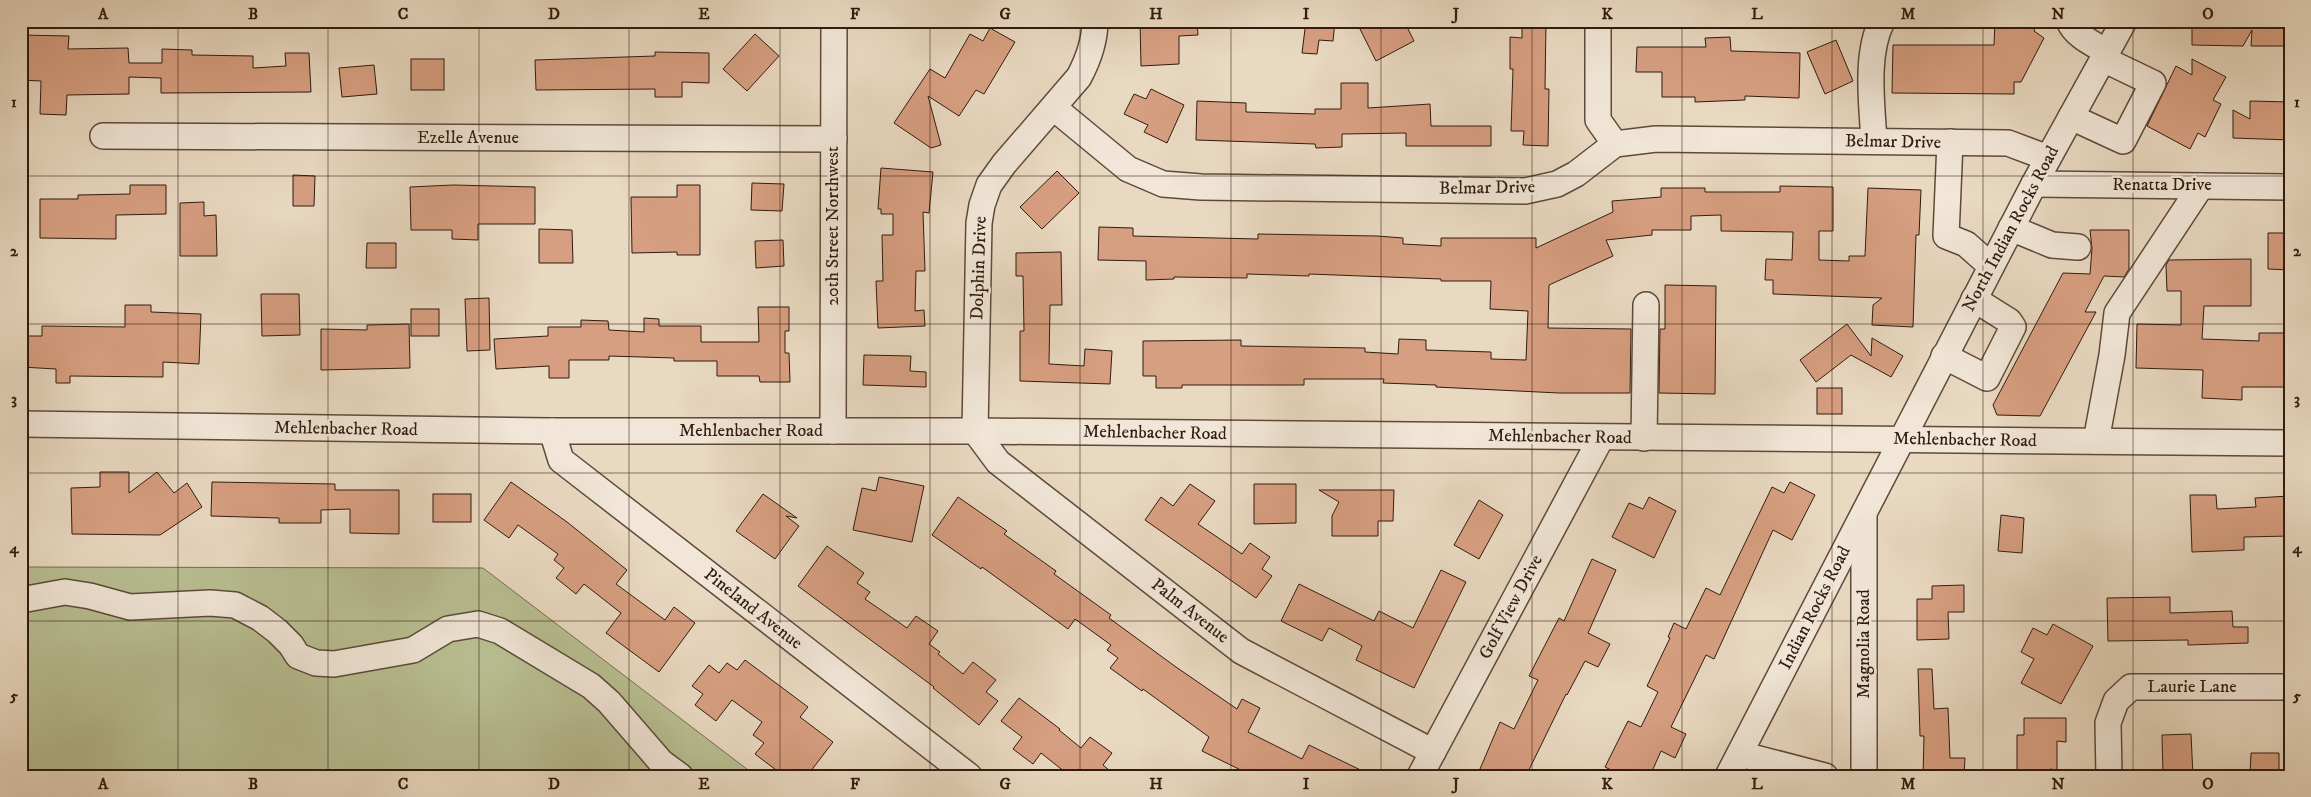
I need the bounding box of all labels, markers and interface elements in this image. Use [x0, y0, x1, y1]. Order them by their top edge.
text: A [97, 4, 109, 24]
text: B [248, 4, 258, 24]
text: C [398, 4, 408, 24]
text: D [548, 4, 560, 24]
text: E [698, 4, 710, 24]
text: F [850, 4, 860, 24]
text: G [999, 4, 1011, 24]
text: H [1149, 4, 1163, 24]
text: I [1303, 4, 1310, 24]
text: J [1451, 4, 1460, 24]
text: K [1601, 4, 1613, 24]
text: L [1751, 4, 1763, 24]
text: M [1901, 4, 1916, 24]
text: N [2051, 4, 2065, 24]
text: O [2202, 4, 2214, 24]
text: 1 [11, 92, 17, 112]
text: 1 [2294, 92, 2300, 112]
street label: Ezelle Avenue [417, 127, 519, 149]
street label: Belmar Drive [1845, 130, 1941, 154]
street label: North Indian Rocks Road [1958, 142, 2064, 316]
street label: 20th Street Northwest [822, 146, 844, 306]
street label: Renatta Drive [2112, 174, 2212, 196]
street label: Belmar Drive [1439, 176, 1535, 200]
street label: Dolphin Drive [966, 216, 992, 320]
text: 2 [10, 241, 19, 261]
text: 2 [2293, 241, 2302, 261]
text: 3 [11, 389, 17, 409]
text: 3 [2294, 389, 2300, 409]
street label: Mehlenbacher Road [274, 417, 418, 441]
street label: Mehlenbacher Road [679, 420, 823, 442]
street label: Mehlenbacher Road [1083, 421, 1227, 445]
street label: Mehlenbacher Road [1488, 425, 1632, 449]
street label: Mehlenbacher Road [1893, 428, 2037, 452]
text: 4 [8, 538, 19, 558]
text: 4 [2291, 538, 2302, 558]
street label: Indian Rocks Road [1774, 543, 1856, 673]
street label: Golf View Drive [1474, 551, 1548, 663]
street label: Pineland Avenue [699, 564, 807, 654]
street label: Palm Avenue [1147, 574, 1233, 648]
street label: Magnolia Road [1853, 589, 1875, 699]
street label: Laurie Lane [2147, 676, 2237, 698]
text: 5 [9, 686, 18, 706]
text: 5 [2292, 686, 2301, 706]
text: A [97, 774, 109, 794]
text: B [248, 774, 258, 794]
text: C [398, 774, 408, 794]
text: D [548, 774, 560, 794]
text: E [698, 774, 710, 794]
text: F [850, 774, 860, 794]
text: G [999, 774, 1011, 794]
text: H [1149, 774, 1163, 794]
text: I [1303, 774, 1310, 794]
text: J [1451, 774, 1460, 794]
text: K [1601, 774, 1613, 794]
text: L [1751, 774, 1763, 794]
text: M [1901, 774, 1916, 794]
text: N [2051, 774, 2065, 794]
text: O [2202, 774, 2214, 794]

